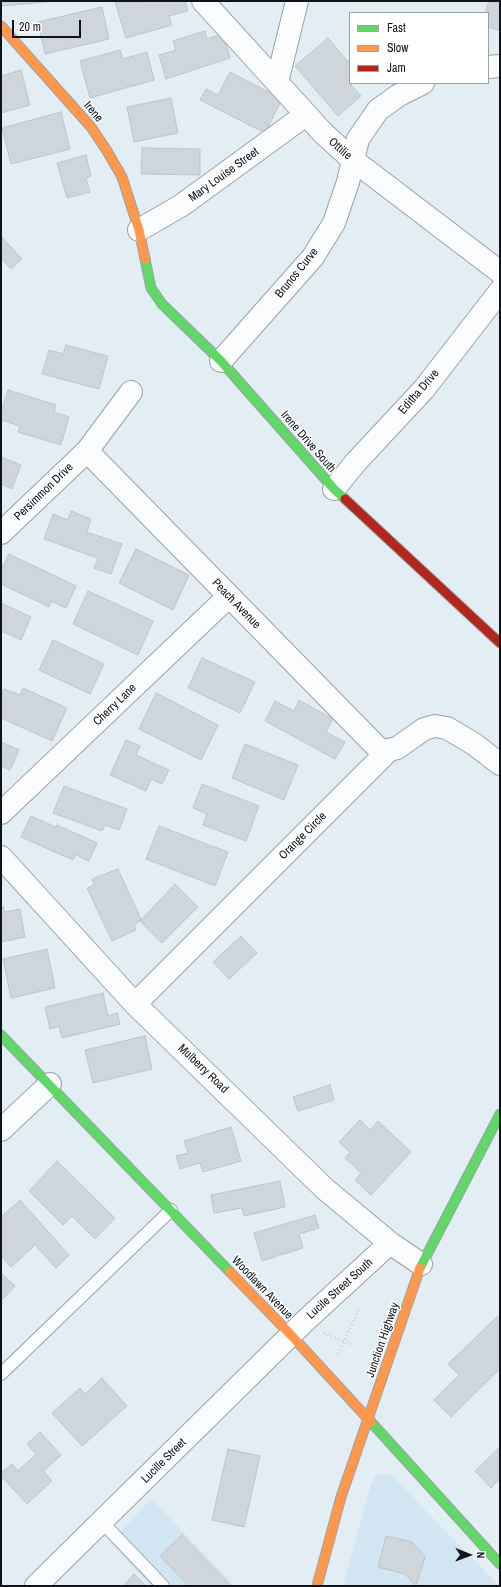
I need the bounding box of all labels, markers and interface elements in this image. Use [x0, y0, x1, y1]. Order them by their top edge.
scale bar [14, 12, 83, 38]
legend [349, 12, 489, 84]
text: 20 m [19, 19, 41, 35]
text: Fast [387, 20, 406, 36]
text: Slow [387, 40, 408, 56]
text: Jam [387, 60, 406, 76]
street label: Irene [80, 99, 106, 125]
street label: Ottilie [325, 135, 355, 163]
street label: Mary Louise Street [186, 145, 262, 205]
street label: Brunos Curve [272, 245, 322, 301]
street label: Editha Drive [396, 367, 442, 417]
street label: Irene Drive South [277, 408, 339, 476]
street label: Persimmon Drive [11, 460, 77, 524]
street label: Peach Avenue [209, 576, 263, 632]
street label: Cherry Lane [91, 681, 139, 729]
street label: Orange Circle [276, 809, 330, 863]
street label: Mulberry Road [175, 1041, 231, 1097]
street label: Woodlawn Avenue [228, 1254, 296, 1322]
street label: Lucile Street South [304, 1256, 376, 1322]
street label: Junction Highway [363, 1301, 403, 1379]
street label: Lucille Street [139, 1436, 189, 1486]
north arrow [449, 1535, 489, 1575]
text: N [474, 1552, 488, 1559]

